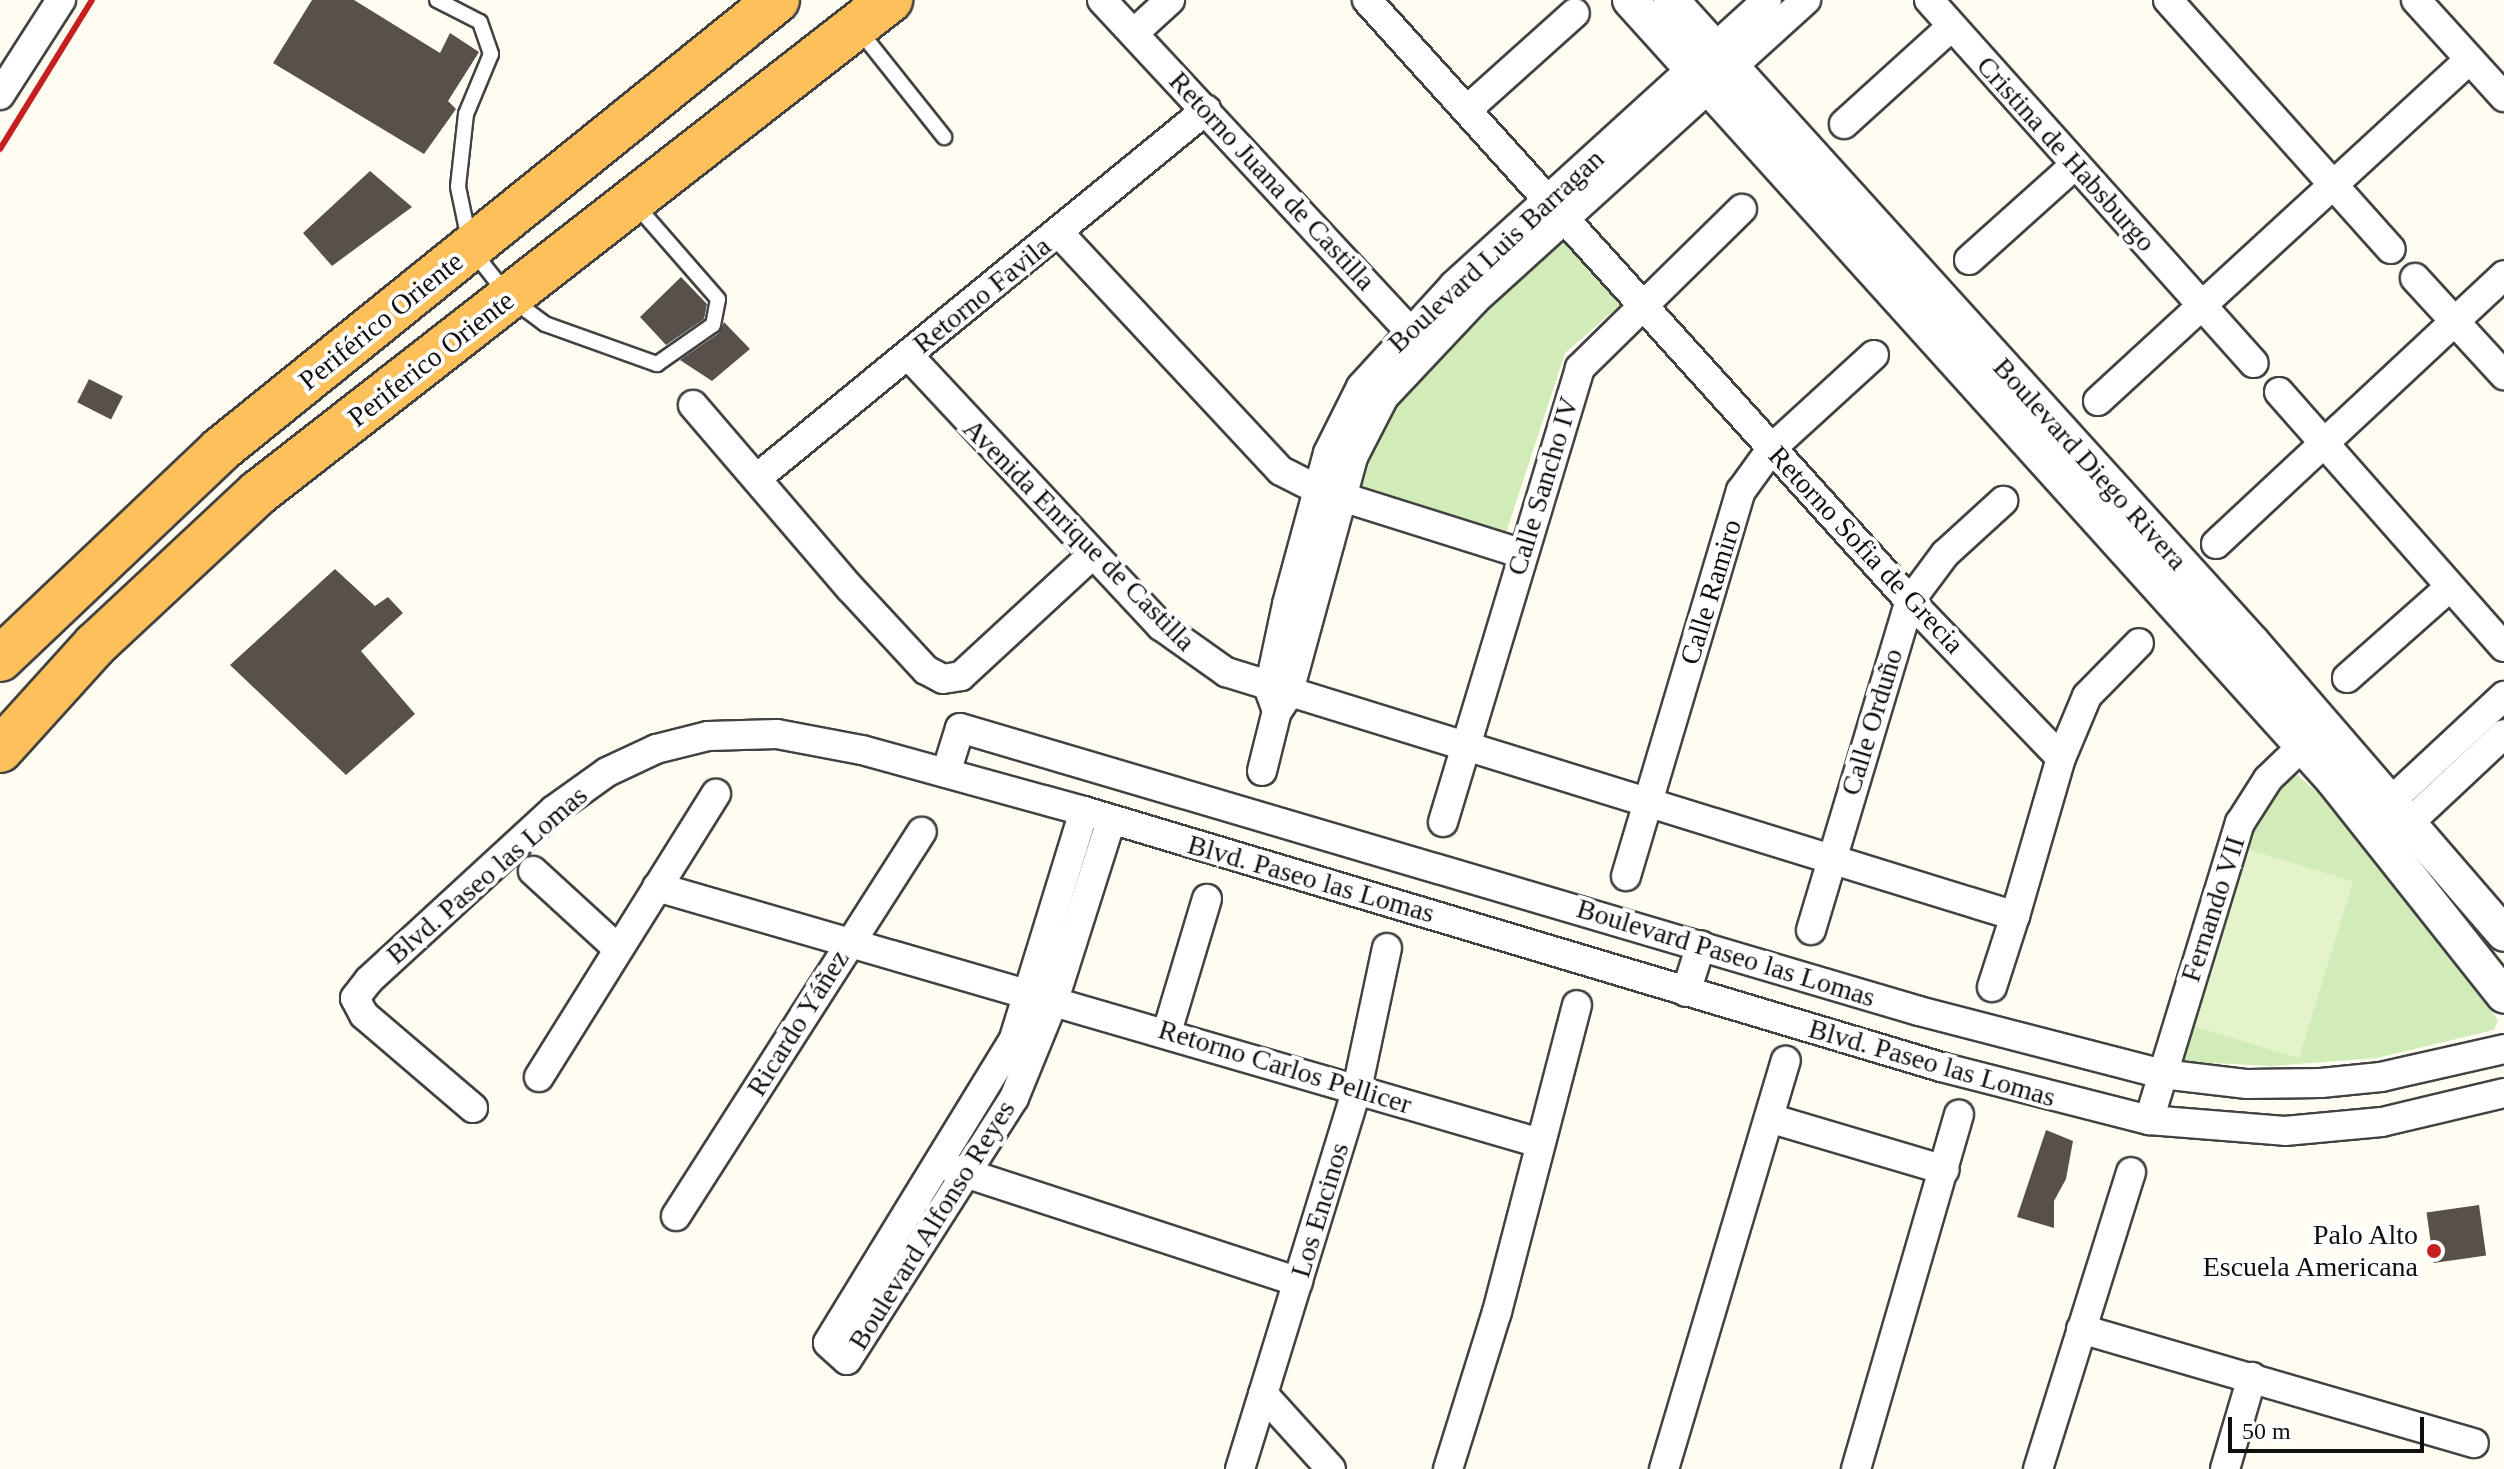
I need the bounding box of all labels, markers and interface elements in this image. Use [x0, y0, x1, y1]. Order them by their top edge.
street label: Cristina de Habsburgo [1969, 49, 2163, 259]
street label: Retorno Juana de Castilla [1162, 65, 1382, 297]
street label: Boulevard Luis Barragan [1381, 142, 1611, 360]
street label: Retorno Favila [906, 229, 1058, 361]
street label: Periférico Oriente [292, 245, 470, 397]
street label: Periferico Oriente [341, 284, 521, 434]
street label: Boulevard Diego Rivera [1986, 351, 2194, 577]
street label: Calle Sancho IV [1500, 393, 1586, 579]
street label: Avenida Enrique de Castilla [956, 412, 1202, 658]
street label: Retorno Sofia de Grecia [1761, 439, 1971, 661]
street label: Calle Ramiro [1673, 515, 1749, 669]
street label: Calle Orduño [1834, 645, 1910, 799]
street label: Blvd. Paseo las Lomas [380, 779, 594, 971]
street label: Blvd. Paseo las Lomas [1184, 828, 1438, 930]
street label: Fernando VII [2174, 832, 2252, 986]
street label: Boulevard Paseo las Lomas [1573, 892, 1879, 1014]
street label: Ricardo Yáñez [739, 943, 857, 1103]
street label: Blvd. Paseo las Lomas [1805, 1012, 2059, 1114]
street label: Retorno Carlos Pellicer [1154, 1013, 1416, 1121]
street label: Boulevard Alfonso Reyes [841, 1093, 1023, 1357]
street label: Los Encinos [1284, 1139, 1356, 1281]
place label: Palo Alto Escuela Americana [2201, 1218, 2418, 1284]
marker: Palo Alto Escuela Americana [2425, 1242, 2443, 1260]
scale bar [2232, 1401, 2428, 1451]
text: 50 m [2242, 1418, 2291, 1444]

